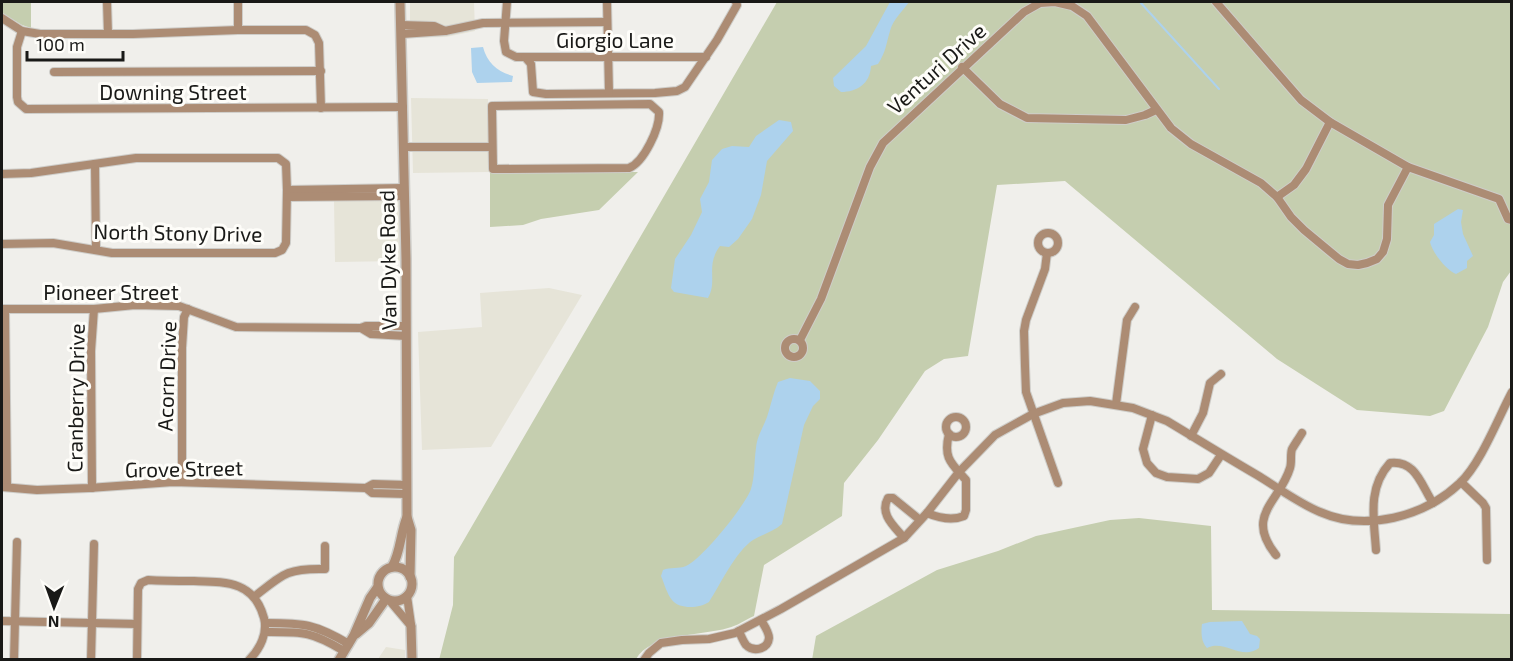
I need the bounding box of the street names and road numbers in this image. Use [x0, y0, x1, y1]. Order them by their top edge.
street label: Venturi Drive [882, 17, 990, 119]
street label: Giorgio Lane [556, 27, 674, 52]
street label: Downing Street [99, 79, 247, 104]
street label: Van Dyke Road [373, 190, 401, 330]
street label: North Stony Drive [93, 218, 263, 246]
street label: Pioneer Street [43, 279, 179, 304]
street label: Acorn Drive [152, 320, 180, 432]
street label: Cranberry Drive [61, 323, 89, 473]
street label: Grove Street [125, 454, 243, 482]

